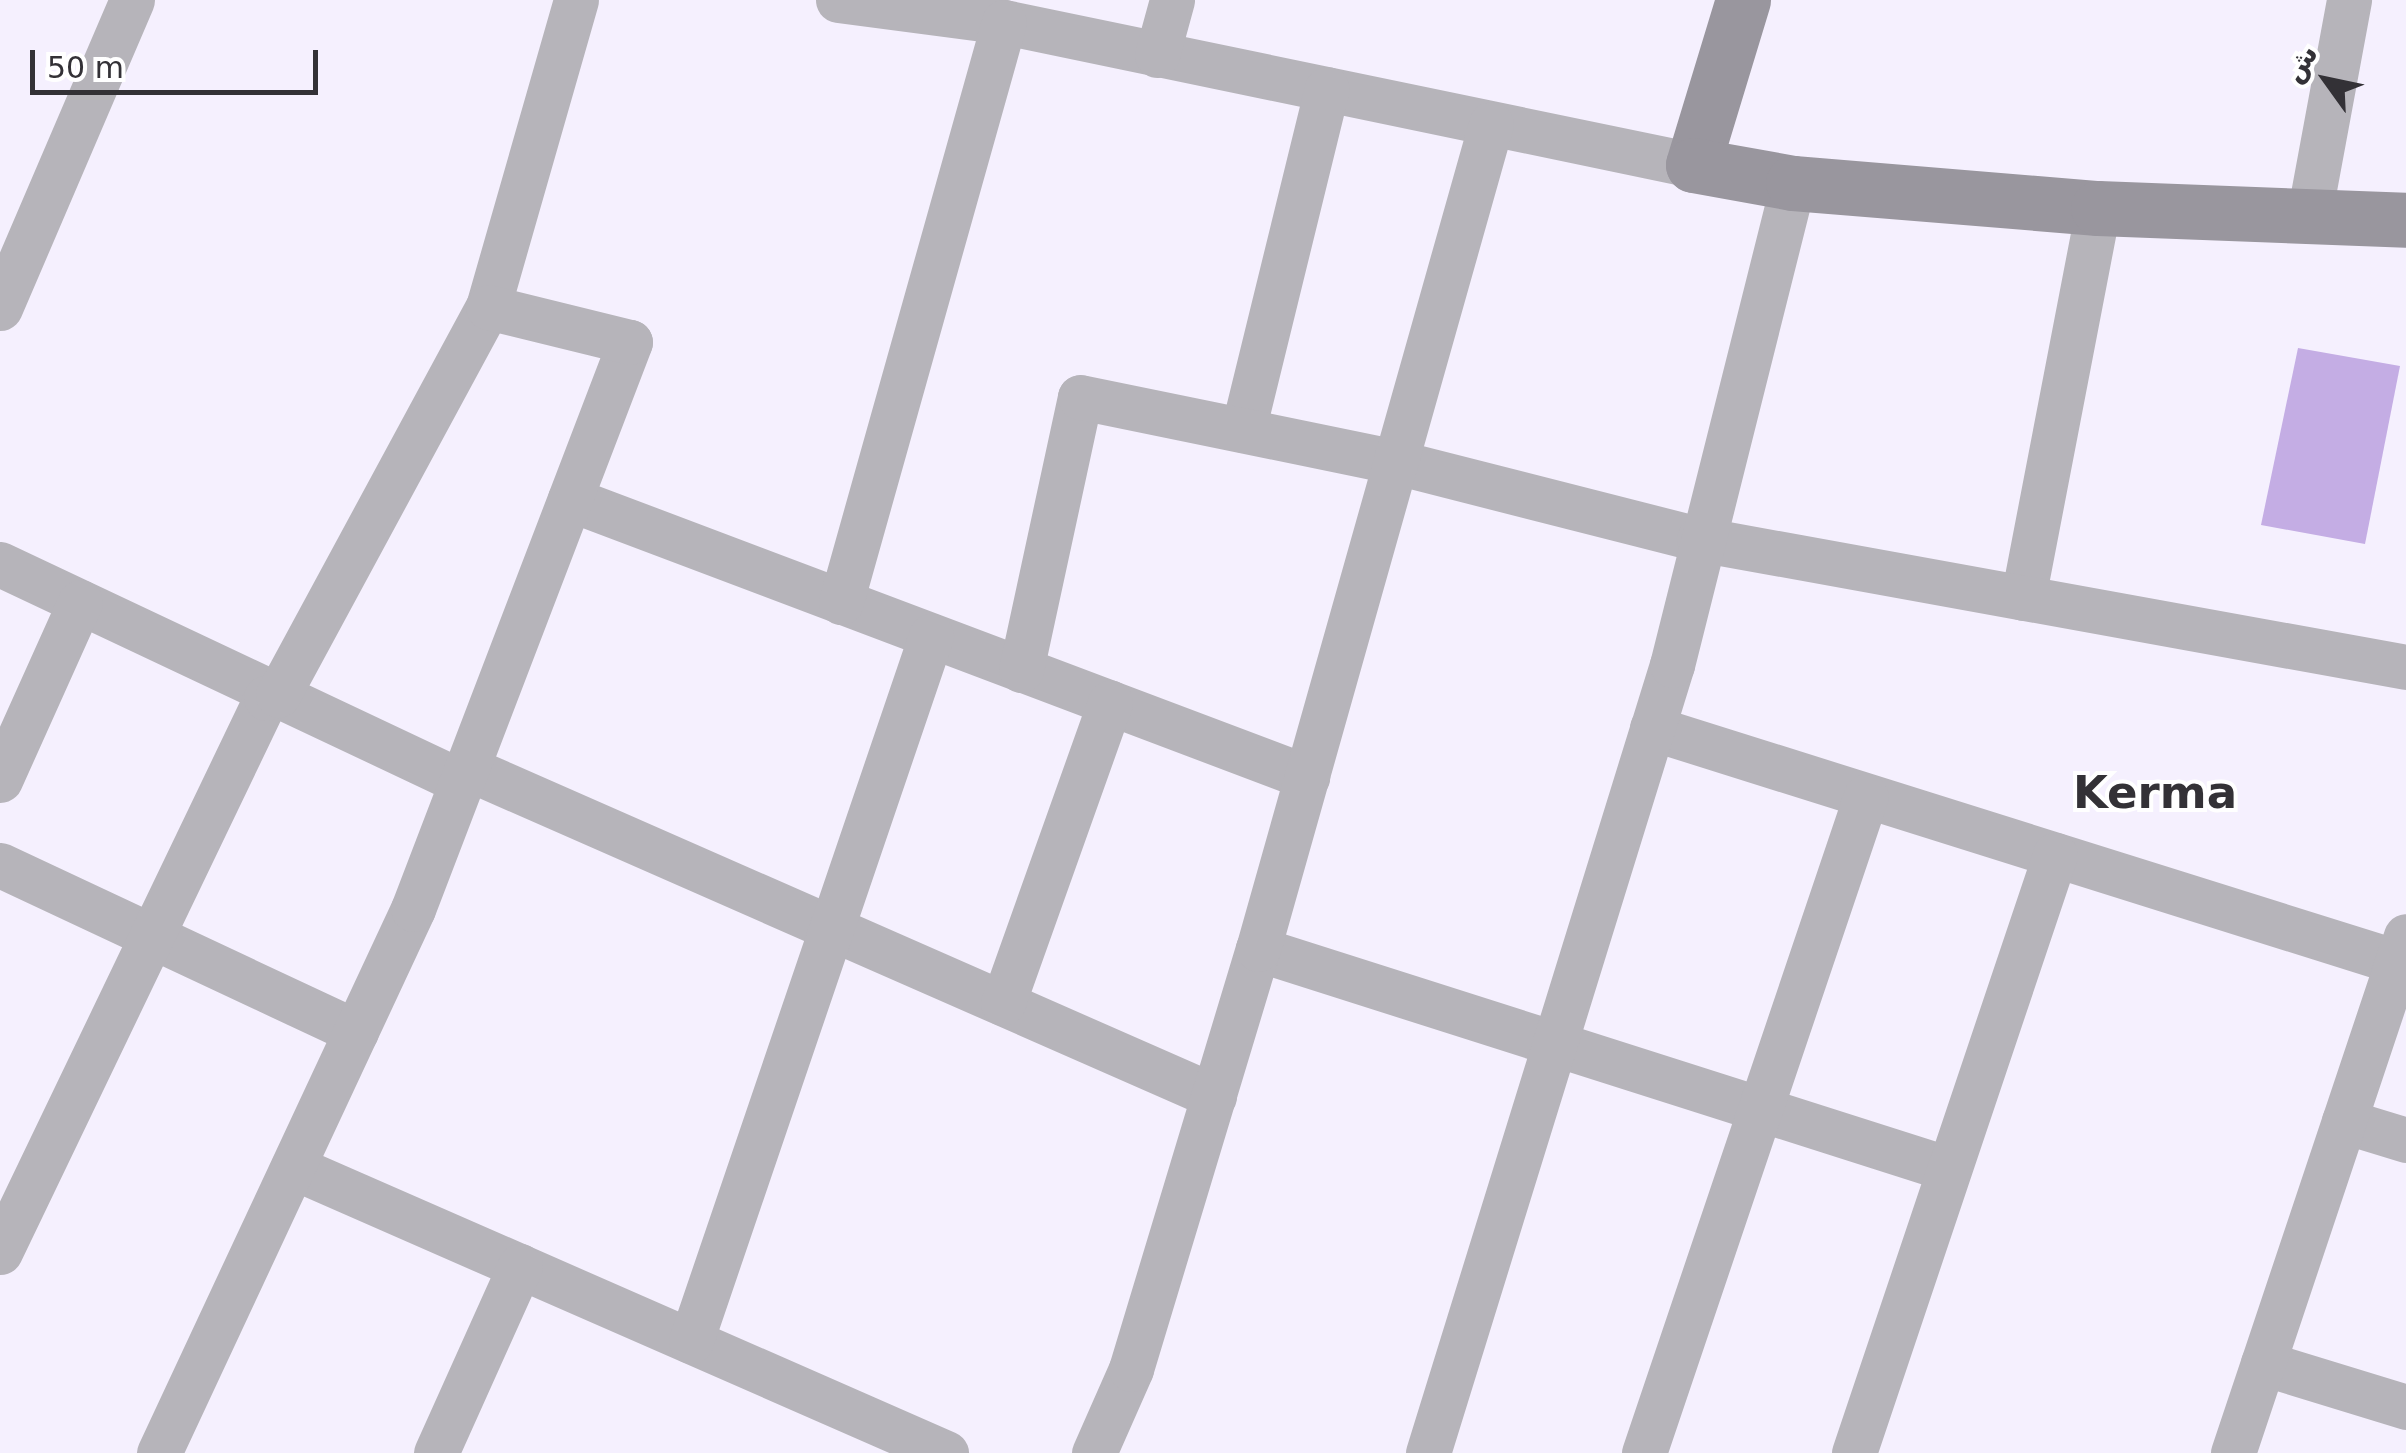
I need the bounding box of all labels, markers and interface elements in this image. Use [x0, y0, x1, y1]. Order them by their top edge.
scale bar [35, 30, 322, 92]
north arrow [2276, 30, 2376, 130]
text: ش [2276, 38, 2325, 89]
text: 50 m [47, 50, 124, 85]
district label: Kerma [2073, 766, 2237, 820]

